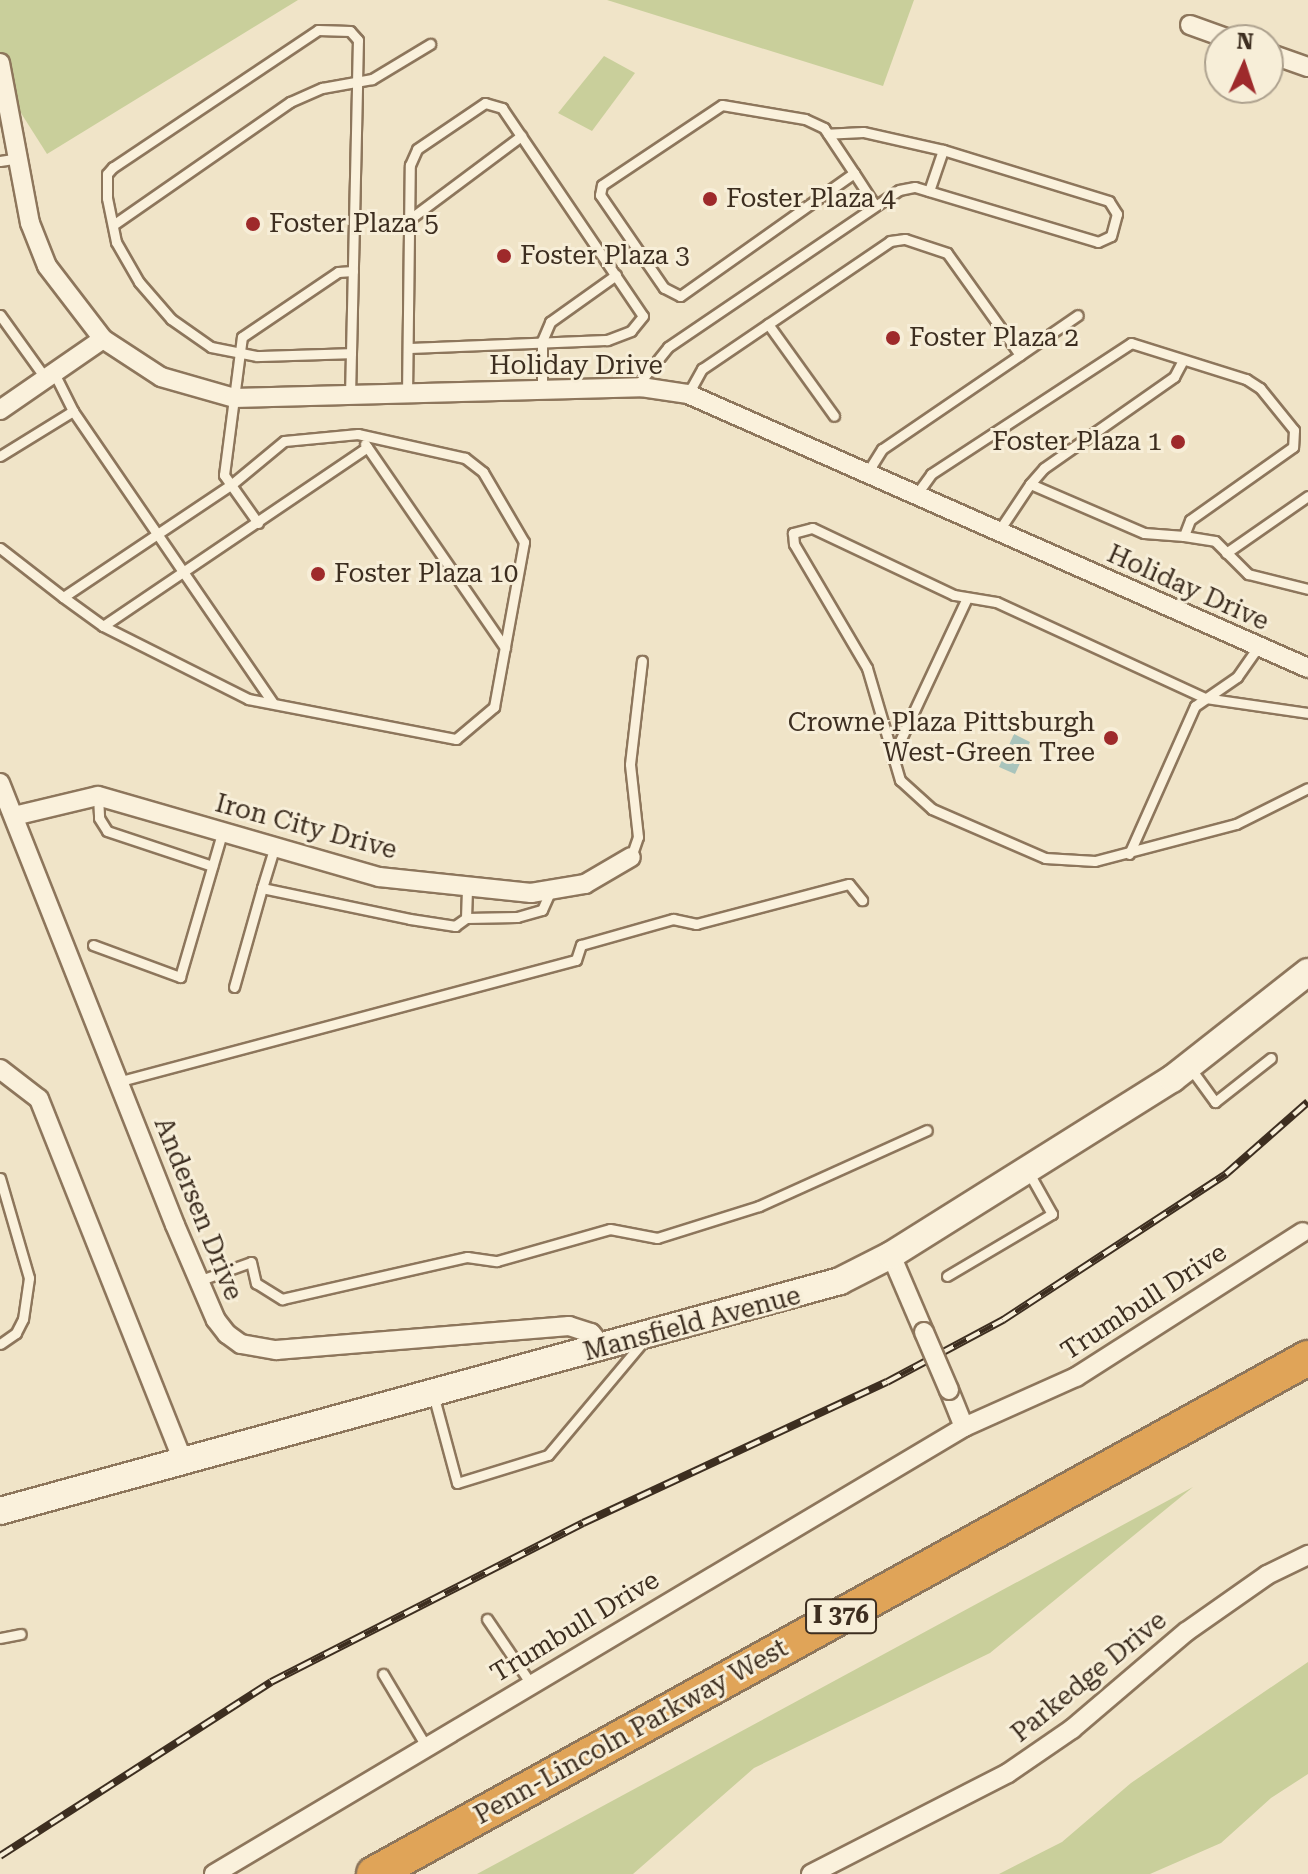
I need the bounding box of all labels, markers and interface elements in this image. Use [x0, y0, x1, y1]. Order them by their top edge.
north arrow [1204, 24, 1284, 104]
text: N [1236, 29, 1254, 54]
place label: Foster Plaza 4 [726, 183, 896, 215]
marker: Foster Plaza 4 [701, 190, 719, 208]
place label: Foster Plaza 5 [269, 208, 439, 240]
marker: Foster Plaza 5 [244, 215, 262, 233]
place label: Foster Plaza 3 [520, 240, 690, 272]
marker: Foster Plaza 3 [495, 247, 513, 265]
place label: Foster Plaza 2 [909, 322, 1079, 354]
marker: Foster Plaza 2 [884, 329, 902, 347]
street label: Holiday Drive [489, 350, 663, 382]
place label: Foster Plaza 1 [992, 426, 1162, 458]
marker: Foster Plaza 1 [1169, 433, 1187, 451]
street label: Holiday Drive [1102, 538, 1274, 638]
place label: Foster Plaza 10 [334, 558, 518, 590]
marker: Foster Plaza 10 [309, 565, 327, 583]
place label: Crowne Plaza Pittsburgh West-Green Tree [788, 707, 1095, 768]
marker: Crowne Plaza Pittsburgh West-Green Tree [1102, 729, 1120, 747]
street label: Iron City Drive [212, 788, 400, 866]
street label: Andersen Drive [147, 1113, 249, 1305]
street label: Trumbull Drive [1055, 1237, 1233, 1367]
street label: Mansfield Avenue [580, 1280, 804, 1368]
street label: Trumbull Drive [485, 1564, 665, 1690]
road number: I 376 [805, 1596, 877, 1636]
street label: Parkedge Drive [1005, 1605, 1173, 1749]
street label: Penn-Lincoln Parkway West [469, 1633, 793, 1831]

